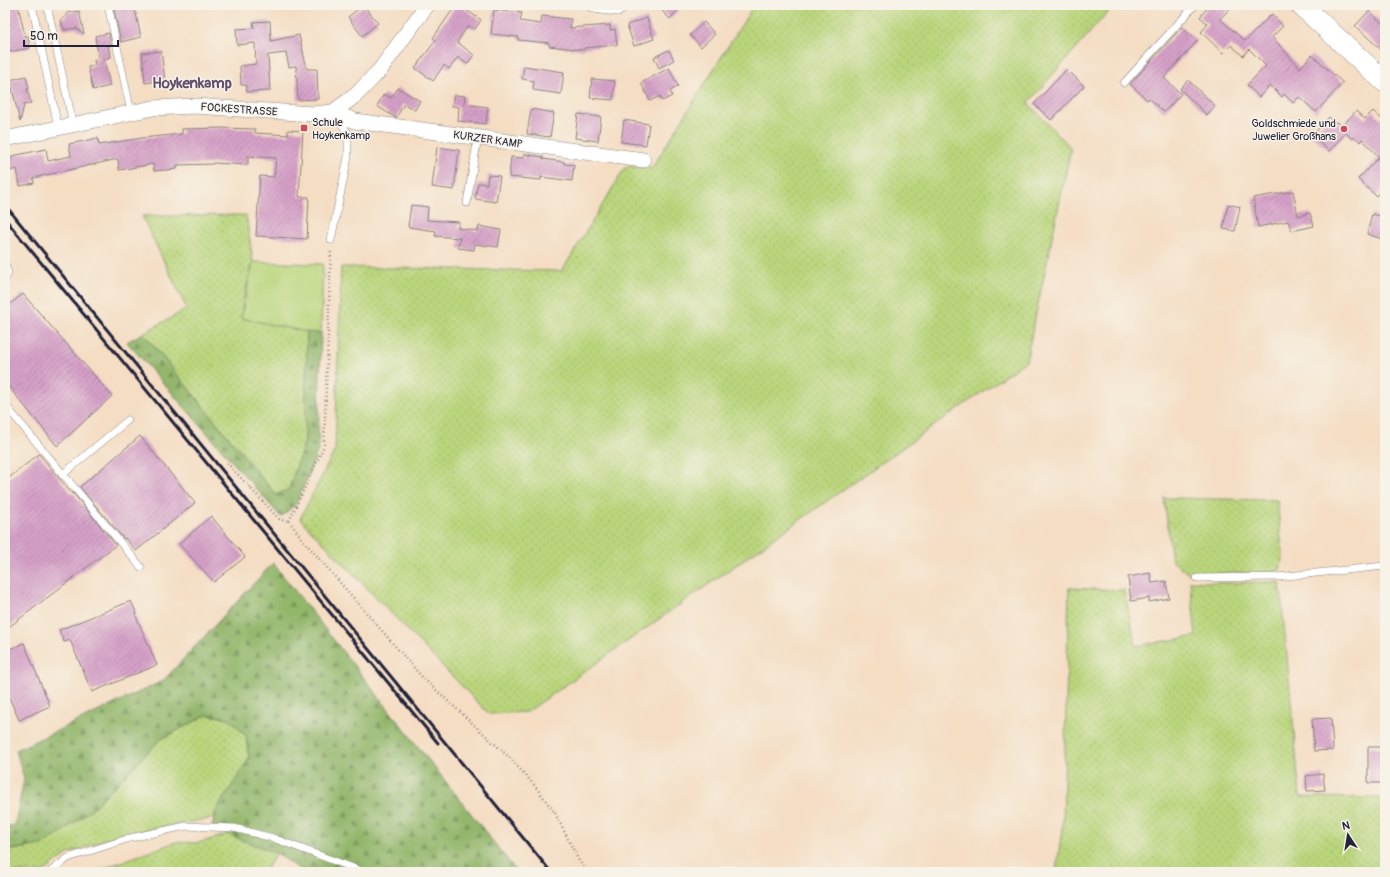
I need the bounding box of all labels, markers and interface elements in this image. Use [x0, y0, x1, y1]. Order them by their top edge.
scale bar [24, 22, 118, 48]
text: 50 m [30, 29, 58, 44]
district label: Hoykenkamp [152, 74, 232, 93]
street label: FOCKESTRASSE [200, 100, 278, 119]
place label: Schule Hoykenkamp [312, 116, 370, 142]
place label: Goldschmiede und Juwelier Großhans [1252, 117, 1336, 143]
marker: Schule Hoykenkamp [299, 123, 309, 133]
marker: Goldschmiede und Juwelier Großhans [1339, 124, 1349, 134]
street label: KURZER KAMP [452, 128, 524, 151]
north arrow [1328, 815, 1368, 855]
text: N [1341, 818, 1352, 833]

